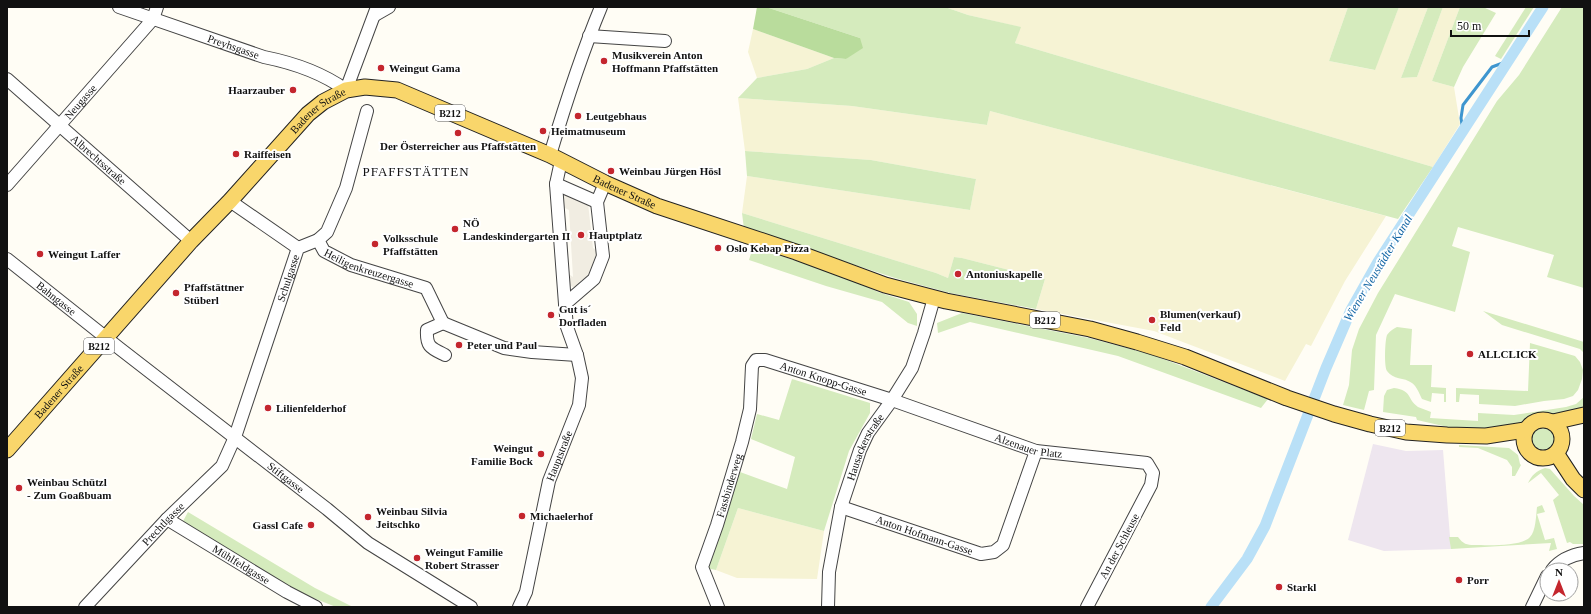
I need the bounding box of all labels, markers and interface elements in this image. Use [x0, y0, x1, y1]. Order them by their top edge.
scale bar [1451, 12, 1529, 38]
text: 50 m [1457, 19, 1482, 33]
street label: Preyhsgasse [206, 32, 261, 61]
place label: Musikverein Anton Hoffmann Pfaffstätten [612, 49, 718, 74]
marker: Musikverein Anton Hoffmann Pfaffstätten [599, 56, 609, 66]
place label: Weingut Gama [389, 62, 461, 74]
marker: Weingut Gama [376, 63, 386, 73]
street label: Neugasse [62, 82, 99, 121]
place label: Haarzauber [228, 84, 285, 96]
street label: Badener Straße [288, 85, 348, 136]
marker: Haarzauber [288, 85, 298, 95]
road number: B212 [435, 105, 465, 121]
place label: Leutgebhaus [586, 110, 647, 122]
marker: Leutgebhaus [573, 111, 583, 121]
place label: Heimatmuseum [551, 125, 626, 137]
marker: Heimatmuseum [538, 126, 548, 136]
marker: Der Österreicher aus Pfaffstätten [453, 128, 463, 138]
street label: Albrechtsstraße [69, 132, 129, 187]
place label: Der Österreicher aus Pfaffstätten [380, 140, 536, 152]
place label: Raiffeisen [244, 148, 291, 160]
marker: Raiffeisen [231, 149, 241, 159]
district label: PFAFFSTÄTTEN [362, 164, 470, 179]
place label: Weinbau Jürgen Hösl [619, 165, 721, 177]
marker: Weinbau Jürgen Hösl [606, 166, 616, 176]
street label: Badener Straße [591, 172, 658, 211]
water label: Wiener Neustädter Kanal [1341, 212, 1416, 324]
place label: NÖ Landeskindergarten II [463, 217, 570, 242]
marker: NÖ Landeskindergarten II [450, 224, 460, 234]
place label: Hauptplatz [589, 229, 642, 241]
marker: Hauptplatz [576, 230, 586, 240]
place label: Volksschule Pfaffstätten [383, 232, 438, 257]
marker: Volksschule Pfaffstätten [370, 239, 380, 249]
place label: Oslo Kebap Pizza [726, 242, 810, 254]
marker: Oslo Kebap Pizza [713, 243, 723, 253]
street label: Heiligenkreuzergasse [322, 246, 415, 290]
place label: Weingut Laffer [48, 248, 121, 260]
marker: Weingut Laffer [35, 249, 45, 259]
street label: Schulgasse [275, 253, 301, 303]
place label: Antoniuskapelle [966, 268, 1043, 280]
marker: Antoniuskapelle [953, 269, 963, 279]
street label: Bahngasse [34, 279, 79, 318]
place label: Pfaffstättner Stüberl [184, 281, 244, 306]
marker: Pfaffstättner Stüberl [171, 288, 181, 298]
place label: Gut is´ Dorfladen [559, 303, 607, 328]
place label: Blumen(verkauf) Feld [1160, 308, 1241, 333]
marker: Gut is´ Dorfladen [546, 310, 556, 320]
road number: B212 [1030, 312, 1060, 328]
marker: Blumen(verkauf) Feld [1147, 315, 1157, 325]
road number: B212 [84, 338, 114, 354]
place label: Peter und Paul [467, 339, 537, 351]
marker: Peter und Paul [454, 340, 464, 350]
place label: ALLCLICK [1478, 348, 1537, 360]
marker: ALLCLICK [1465, 349, 1475, 359]
street label: Anton Knopp-Gasse [779, 359, 869, 398]
street label: Badener Straße [32, 362, 85, 421]
place label: Lilienfelderhof [276, 402, 347, 414]
marker: Lilienfelderhof [263, 403, 273, 413]
street label: Hausackerstraße [844, 411, 886, 482]
road number: B212 [1375, 420, 1405, 436]
street label: Hauptstraße [544, 429, 574, 483]
street label: Alzenauer Platz [993, 431, 1063, 460]
place label: Weingut Familie Bock [471, 442, 534, 467]
marker: Weingut Familie Bock [536, 449, 546, 459]
street label: Fassbinderweg [714, 452, 744, 519]
street label: Stiftgasse [265, 459, 307, 495]
place label: Weinbau Schützl - Zum Goaßbuam [27, 476, 111, 501]
marker: Weinbau Schützl - Zum Goaßbuam [14, 483, 24, 493]
street label: Prechtlgasse [140, 500, 187, 548]
place label: Weinbau Silvia Jeitschko [376, 505, 448, 530]
place label: Michaelerhof [530, 510, 593, 522]
marker: Michaelerhof [517, 511, 527, 521]
street label: An der Schleuse [1097, 511, 1141, 581]
marker: Weinbau Silvia Jeitschko [363, 512, 373, 522]
street label: Anton Hofmann-Gasse [874, 513, 975, 557]
place label: Gassl Cafe [253, 519, 303, 531]
marker: Gassl Cafe [306, 520, 316, 530]
street label: Mühlfeldgasse [211, 542, 272, 586]
place label: Weingut Familie Robert Strasser [425, 546, 503, 571]
marker: Weingut Familie Robert Strasser [412, 553, 422, 563]
north arrow [1539, 562, 1579, 602]
text: N [1555, 566, 1563, 578]
place label: Porr [1467, 574, 1489, 586]
marker: Porr [1454, 575, 1464, 585]
place label: Starkl [1287, 581, 1316, 593]
marker: Starkl [1274, 582, 1284, 592]

